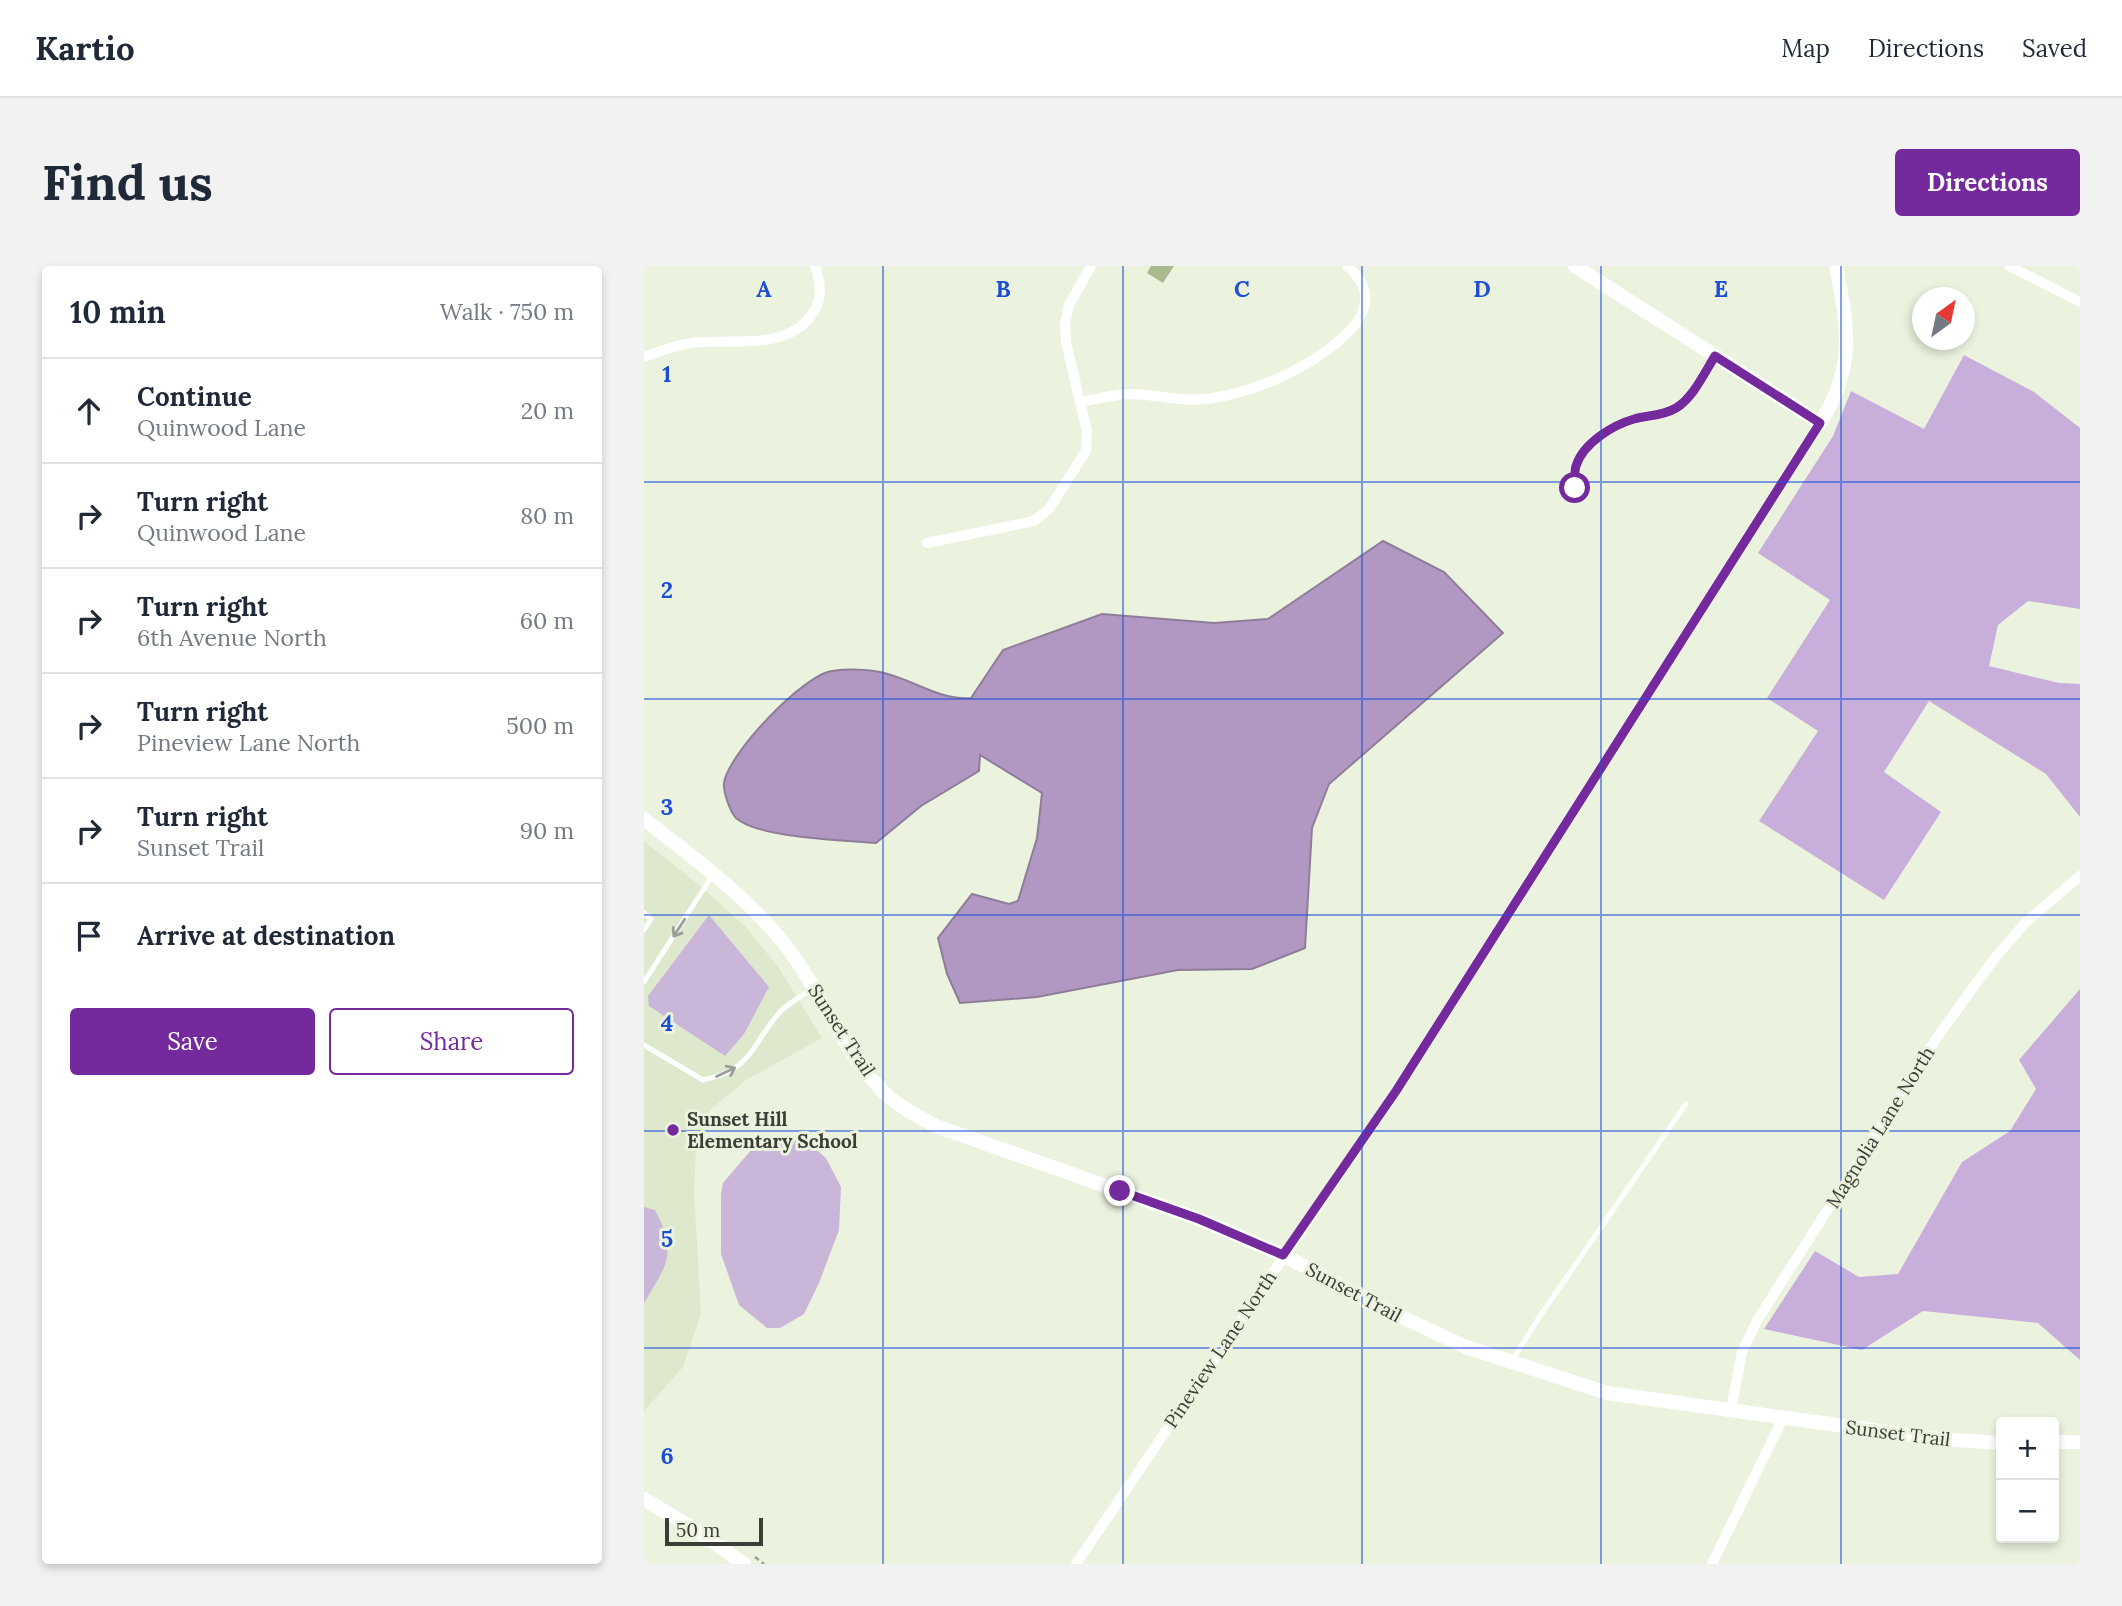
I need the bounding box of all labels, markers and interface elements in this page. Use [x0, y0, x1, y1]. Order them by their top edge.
text: Kartio [35, 27, 135, 69]
text: Map [1781, 33, 1830, 64]
text: Directions [1868, 33, 1984, 64]
text: Saved [2022, 33, 2087, 64]
button: Directions [1895, 149, 2080, 216]
text: Find us [42, 151, 213, 213]
text: A [756, 274, 772, 303]
text: B [995, 274, 1011, 303]
text: C [1234, 274, 1250, 303]
text: D [1473, 274, 1491, 303]
text: E [1714, 274, 1728, 303]
north arrow [1912, 287, 1975, 350]
text: 10 min [70, 293, 166, 331]
text: Walk · 750 m [440, 297, 574, 326]
text: 1 [662, 359, 672, 388]
text: Continue [137, 380, 252, 413]
icon: ahead [70, 392, 108, 430]
text: 20 m [521, 396, 574, 425]
text: Quinwood Lane [137, 413, 306, 442]
route start [1559, 472, 1590, 503]
text: Turn right [137, 485, 268, 518]
icon: right [70, 497, 108, 535]
text: 80 m [520, 501, 574, 530]
text: Quinwood Lane [137, 518, 306, 547]
text: 2 [661, 575, 673, 604]
text: Turn right [137, 590, 268, 623]
icon: right [70, 602, 108, 640]
text: 60 m [520, 606, 574, 635]
text: 6th Avenue North [137, 623, 327, 652]
text: Turn right [137, 695, 268, 728]
icon: right [70, 707, 108, 745]
text: 500 m [506, 711, 574, 740]
text: Pineview Lane North [137, 728, 360, 757]
text: 3 [661, 792, 673, 821]
text: Turn right [137, 800, 268, 833]
icon: right [70, 812, 108, 850]
text: 90 m [520, 816, 574, 845]
text: Sunset Trail [137, 833, 264, 862]
icon: arrive [70, 917, 108, 955]
one-way arrow [671, 918, 686, 937]
text: Arrive at destination [137, 919, 395, 952]
street label: Sunset Trail [803, 979, 881, 1081]
button: Save [70, 1008, 315, 1075]
button: Share [329, 1008, 574, 1075]
text: 4 [661, 1008, 673, 1037]
street label: Magnolia Lane North [1820, 1042, 1940, 1212]
one-way arrow [715, 1065, 736, 1078]
place label: Sunset Hill Elementary School [687, 1107, 858, 1153]
marker: Sunset Hill Elementary School [665, 1122, 681, 1138]
route end [1104, 1175, 1135, 1206]
text: 5 [661, 1224, 673, 1253]
street label: Sunset Trail [1302, 1257, 1406, 1327]
street label: Pineview Lane North [1158, 1266, 1282, 1432]
street label: Sunset Trail [1844, 1415, 1952, 1451]
map controls [1996, 1417, 2059, 1543]
button: + [1996, 1417, 2059, 1480]
text: 6 [660, 1441, 674, 1470]
button: − [1996, 1480, 2059, 1543]
scale bar [665, 1515, 763, 1547]
text: 50 m [676, 1518, 720, 1542]

